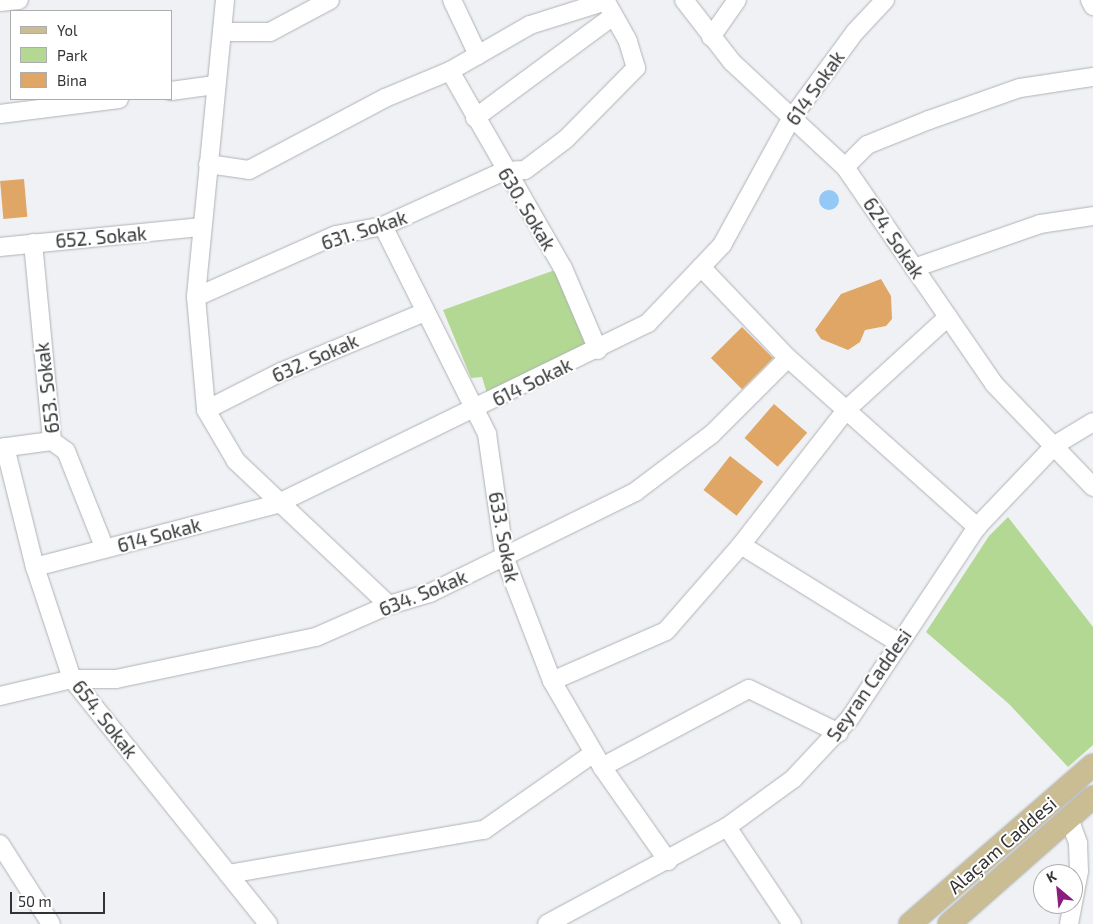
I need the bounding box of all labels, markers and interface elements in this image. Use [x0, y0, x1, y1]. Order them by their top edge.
legend [10, 10, 172, 100]
text: Yol [57, 21, 78, 39]
text: Park [57, 46, 88, 64]
street label: 614 Sokak [781, 46, 849, 130]
text: Bina [57, 71, 87, 89]
street label: 630. Sokak [493, 163, 561, 255]
street label: 624. Sokak [859, 193, 929, 283]
street label: 631. Sokak [318, 205, 410, 255]
street label: 652. Sokak [54, 222, 148, 252]
street label: 632. Sokak [268, 329, 362, 387]
street label: 653. Sokak [30, 341, 64, 435]
street label: 614 Sokak [489, 353, 575, 411]
street label: 633. Sokak [484, 490, 524, 584]
street label: 614 Sokak [115, 513, 203, 557]
street label: 634. Sokak [376, 565, 470, 621]
street label: Seyran Caddesi [822, 624, 916, 746]
street label: 654. Sokak [68, 676, 142, 762]
street label: Alaçam Caddesi [943, 792, 1061, 898]
north arrow [1033, 864, 1083, 914]
text: K [1043, 867, 1059, 886]
scale bar [12, 882, 108, 914]
text: 50 m [18, 892, 52, 910]

